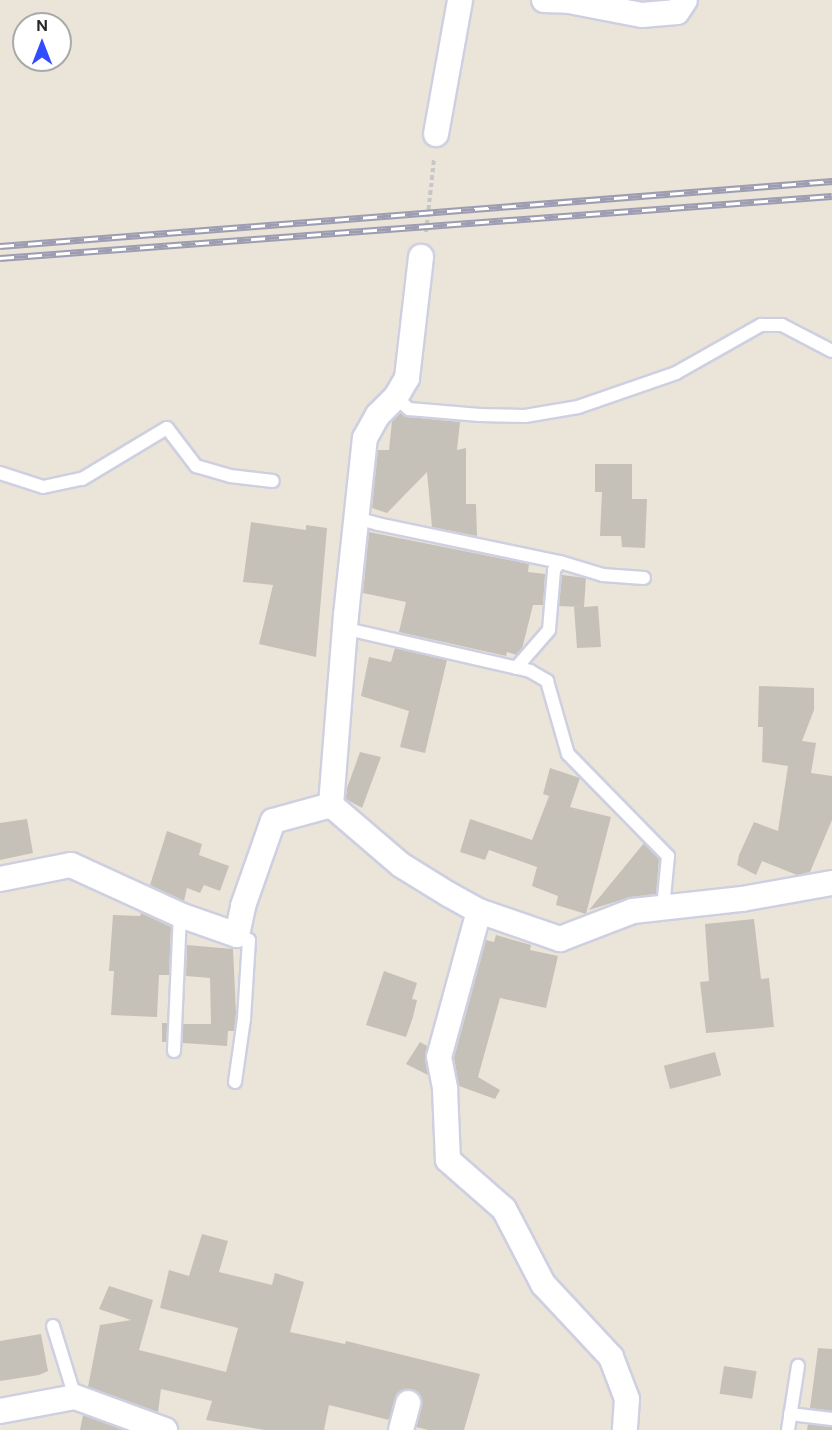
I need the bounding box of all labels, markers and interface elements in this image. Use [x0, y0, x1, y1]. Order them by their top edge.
north arrow [12, 12, 72, 72]
text: N [36, 15, 48, 36]

